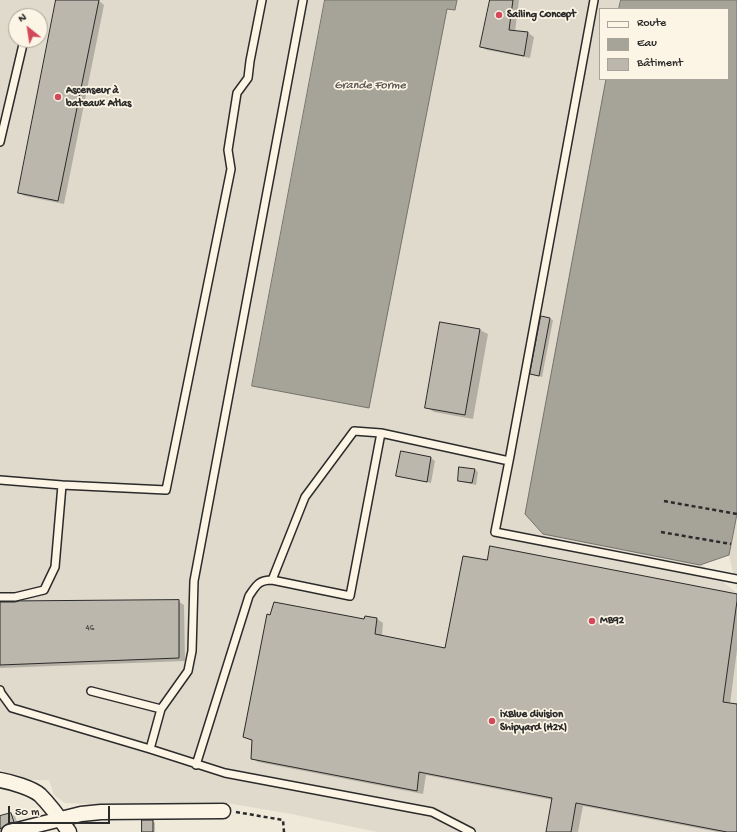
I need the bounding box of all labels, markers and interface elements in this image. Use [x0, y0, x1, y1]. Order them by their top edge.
north arrow [8, 8, 48, 48]
place label: Sailing Concept [507, 8, 576, 22]
legend [599, 8, 729, 80]
marker: Sailing Concept [494, 10, 504, 20]
text: N [16, 11, 29, 25]
text: Route [637, 17, 666, 31]
text: Eau [637, 37, 657, 51]
text: Bâtiment [637, 57, 683, 71]
water label: Grande Forme [334, 79, 406, 93]
place label: Ascenseur à bateaux Atlas [66, 84, 131, 110]
marker: Ascenseur à bateaux Atlas [53, 92, 63, 102]
place label: MB92 [600, 614, 624, 628]
marker: MB92 [587, 616, 597, 626]
house number: 46 [86, 624, 94, 634]
place label: iXBlue division Shipyard (H2X) [500, 708, 567, 734]
marker: iXBlue division Shipyard (H2X) [487, 716, 497, 726]
scale bar [10, 798, 112, 824]
text: 50 m [15, 806, 40, 820]

